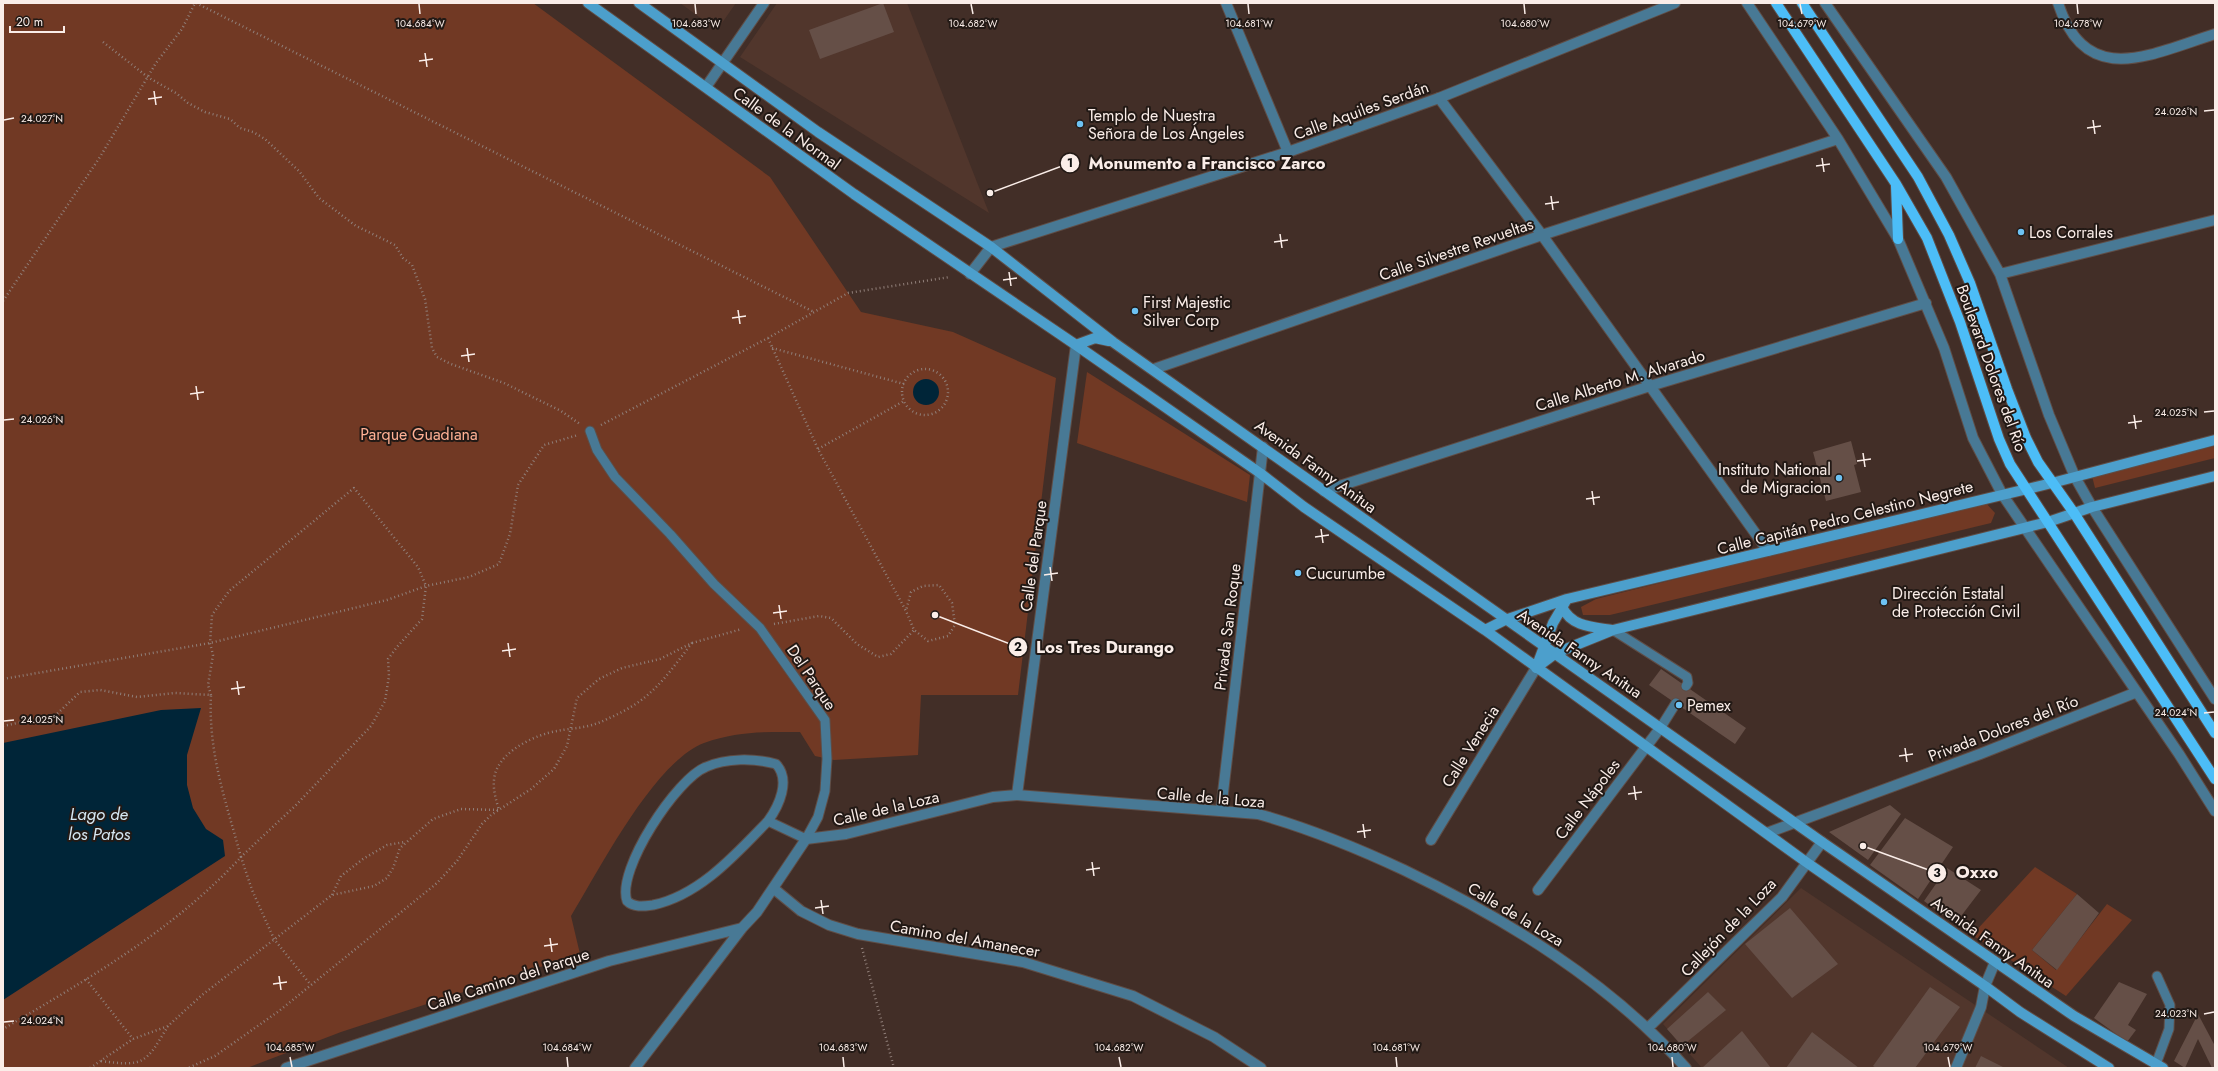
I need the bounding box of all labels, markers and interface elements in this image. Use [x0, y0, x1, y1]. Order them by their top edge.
scale bar [10, 8, 64, 34]
text: 20 m [16, 13, 43, 31]
text: 104.684°W [395, 16, 445, 31]
text: 104.683°W [672, 16, 720, 31]
text: 104.682°W [949, 16, 998, 31]
text: 104.681°W [1225, 16, 1273, 31]
text: 104.680°W [1500, 16, 1550, 31]
text: 104.679°W [1778, 16, 1826, 31]
text: 104.678°W [2054, 16, 2102, 31]
street label: Calle Aquiles Serdán [1290, 75, 1432, 146]
street label: Calle de la Normal [728, 82, 845, 175]
place label: Templo de Nuestra Señora de Los Ángeles [1088, 104, 1244, 145]
text: 24.026°N [2155, 104, 2197, 119]
text: 24.027°N [21, 111, 63, 126]
marker: Templo de Nuestra Señora de Los Ángeles [1075, 119, 1085, 129]
callout: Monumento a Francisco Zarco [1060, 148, 1333, 177]
text: Monumento a Francisco Zarco [1088, 151, 1326, 175]
text: 1 [1067, 154, 1073, 172]
street label: Calle Silvestre Revueltas [1376, 212, 1536, 287]
place label: Los Corrales [2029, 221, 2113, 244]
marker: Los Corrales [2016, 227, 2026, 237]
street label: Boulevard Dolores del Río [1951, 281, 2033, 455]
place label: First Majestic Silver Corp [1143, 291, 1231, 332]
marker: First Majestic Silver Corp [1130, 306, 1140, 316]
street label: Calle Alberto M. Alvarado [1533, 344, 1708, 417]
text: 24.025°N [2155, 405, 2197, 420]
text: 24.026°N [21, 412, 63, 427]
street label: Avenida Fanny Anitua [1250, 414, 1381, 519]
park label: Parque Guadiana [360, 423, 478, 446]
place label: Instituto National de Migracion [1718, 458, 1831, 499]
marker: Instituto National de Migracion [1834, 473, 1844, 483]
street label: Calle Capitán Pedro Celestino Negrete [1715, 475, 1976, 560]
street label: Calle del Parque [1014, 499, 1053, 613]
street label: Privada San Roque [1208, 562, 1247, 692]
place label: Cucurumbe [1306, 562, 1385, 585]
marker: Cucurumbe [1293, 568, 1303, 578]
place label: Dirección Estatal de Protección Civil [1892, 582, 2020, 623]
marker: Dirección Estatal de Protección Civil [1879, 597, 1889, 607]
street label: Avenida Fanny Anitua [1513, 603, 1647, 704]
callout: Los Tres Durango [1008, 632, 1182, 661]
text: Los Tres Durango [1036, 635, 1174, 659]
text: 2 [1014, 638, 1022, 656]
street label: Del Parque [781, 640, 842, 715]
street label: Privada Dolores del Río [1925, 689, 2082, 768]
place label: Pemex [1687, 694, 1731, 717]
marker: Pemex [1674, 700, 1684, 710]
street label: Calle Venecia [1436, 701, 1505, 792]
text: 24.024°N [2155, 705, 2197, 720]
text: 24.025°N [21, 712, 63, 727]
street label: Calle Nápoles [1549, 754, 1625, 844]
street label: Calle de la Loza [1156, 781, 1266, 814]
street label: Calle de la Loza [831, 785, 941, 832]
water label: Lago de los Patos [68, 802, 130, 846]
callout: Oxxo [1927, 858, 2006, 887]
text: Oxxo [1956, 860, 1998, 884]
text: 3 [1933, 864, 1941, 882]
street label: Callejón de la Loza [1675, 873, 1782, 982]
street label: Calle de la Loza [1463, 877, 1568, 952]
street label: Avenida Fanny Anitua [1926, 891, 2059, 994]
street label: Camino del Amanecer [888, 914, 1042, 963]
street label: Calle Camino del Parque [424, 942, 592, 1017]
text: 24.023°N [2155, 1006, 2197, 1021]
text: 24.024°N [21, 1013, 63, 1028]
text: 104.685°W [266, 1040, 315, 1055]
text: 104.684°W [542, 1040, 592, 1055]
text: 104.683°W [819, 1040, 867, 1055]
text: 104.682°W [1095, 1040, 1144, 1055]
text: 104.681°W [1372, 1040, 1420, 1055]
text: 104.680°W [1647, 1040, 1697, 1055]
text: 104.679°W [1924, 1040, 1972, 1055]

